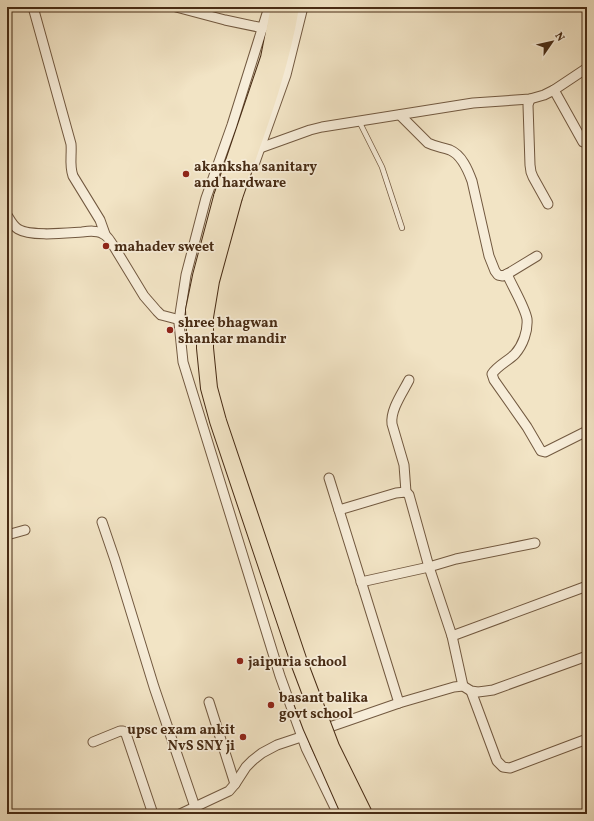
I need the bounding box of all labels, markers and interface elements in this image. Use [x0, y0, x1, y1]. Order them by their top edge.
north arrow [532, 22, 572, 62]
text: N [551, 30, 568, 45]
place label: akanksha sanitary and hardware [194, 158, 317, 193]
marker: akanksha sanitary and hardware [181, 169, 191, 179]
place label: mahadev sweet [114, 238, 214, 257]
marker: mahadev sweet [101, 241, 111, 251]
place label: shree bhagwan shankar mandir [178, 314, 287, 349]
marker: shree bhagwan shankar mandir [165, 325, 175, 335]
place label: jaipuria school [248, 653, 347, 672]
marker: jaipuria school [235, 656, 245, 666]
place label: basant balika govt school [279, 689, 369, 724]
marker: basant balika govt school [266, 700, 276, 710]
place label: upsc exam ankit NvS SNY ji [127, 721, 235, 756]
marker: upsc exam ankit NvS SNY ji [238, 732, 248, 742]

